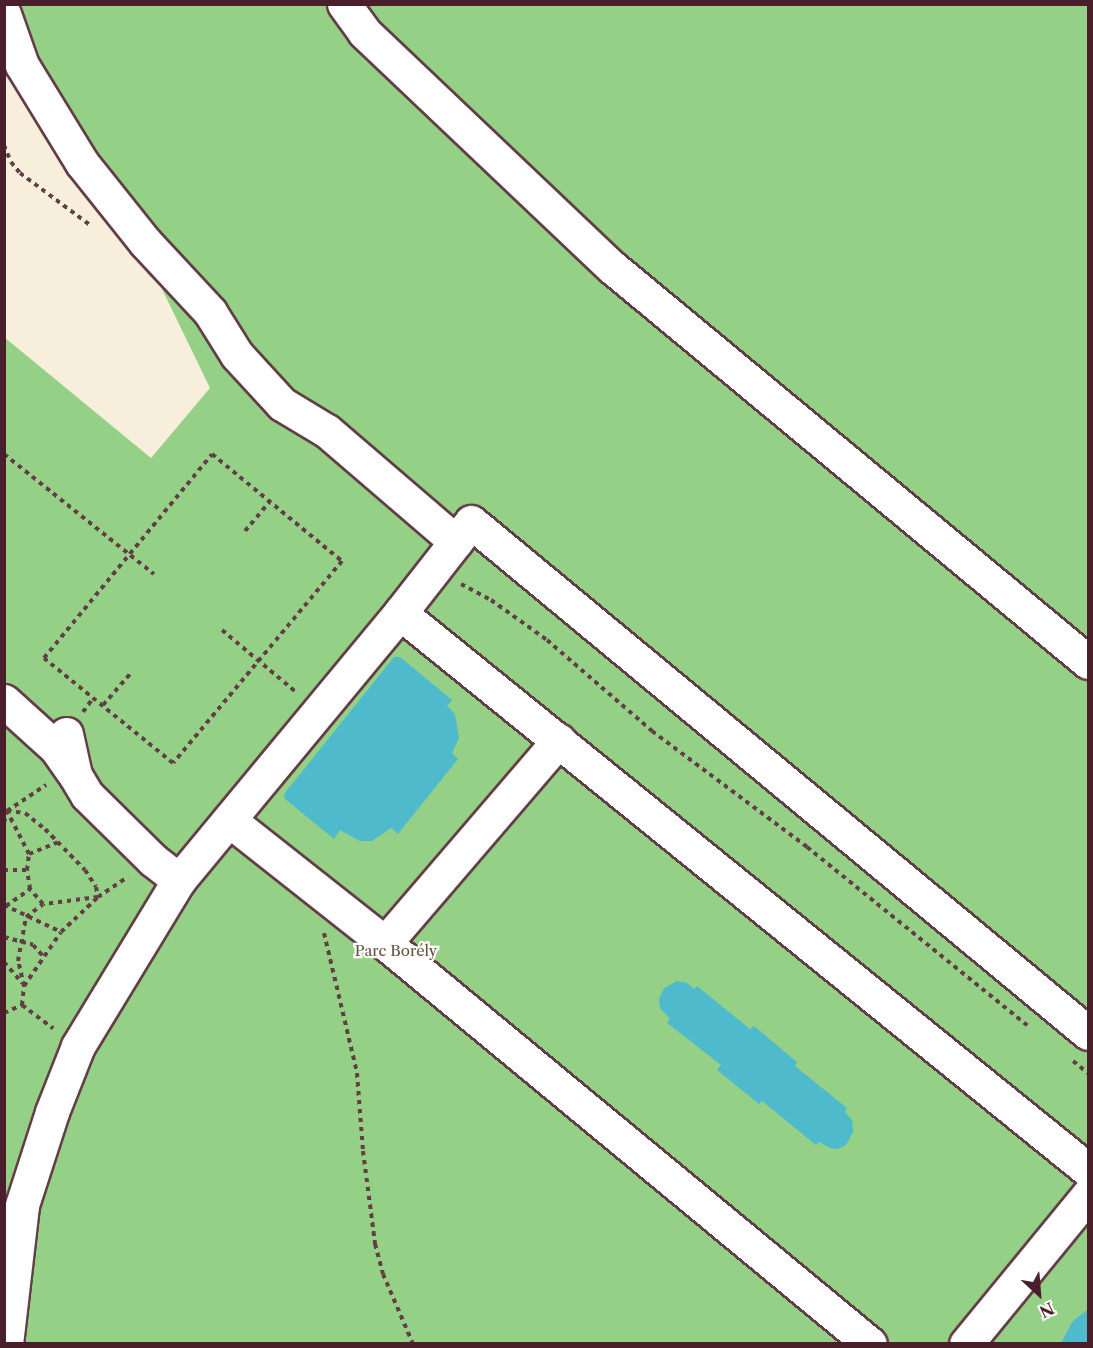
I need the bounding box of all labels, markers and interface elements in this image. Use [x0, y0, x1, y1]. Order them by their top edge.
park label: Parc Borély [355, 942, 437, 960]
north arrow [1009, 1264, 1069, 1324]
text: N [1036, 1298, 1058, 1322]

